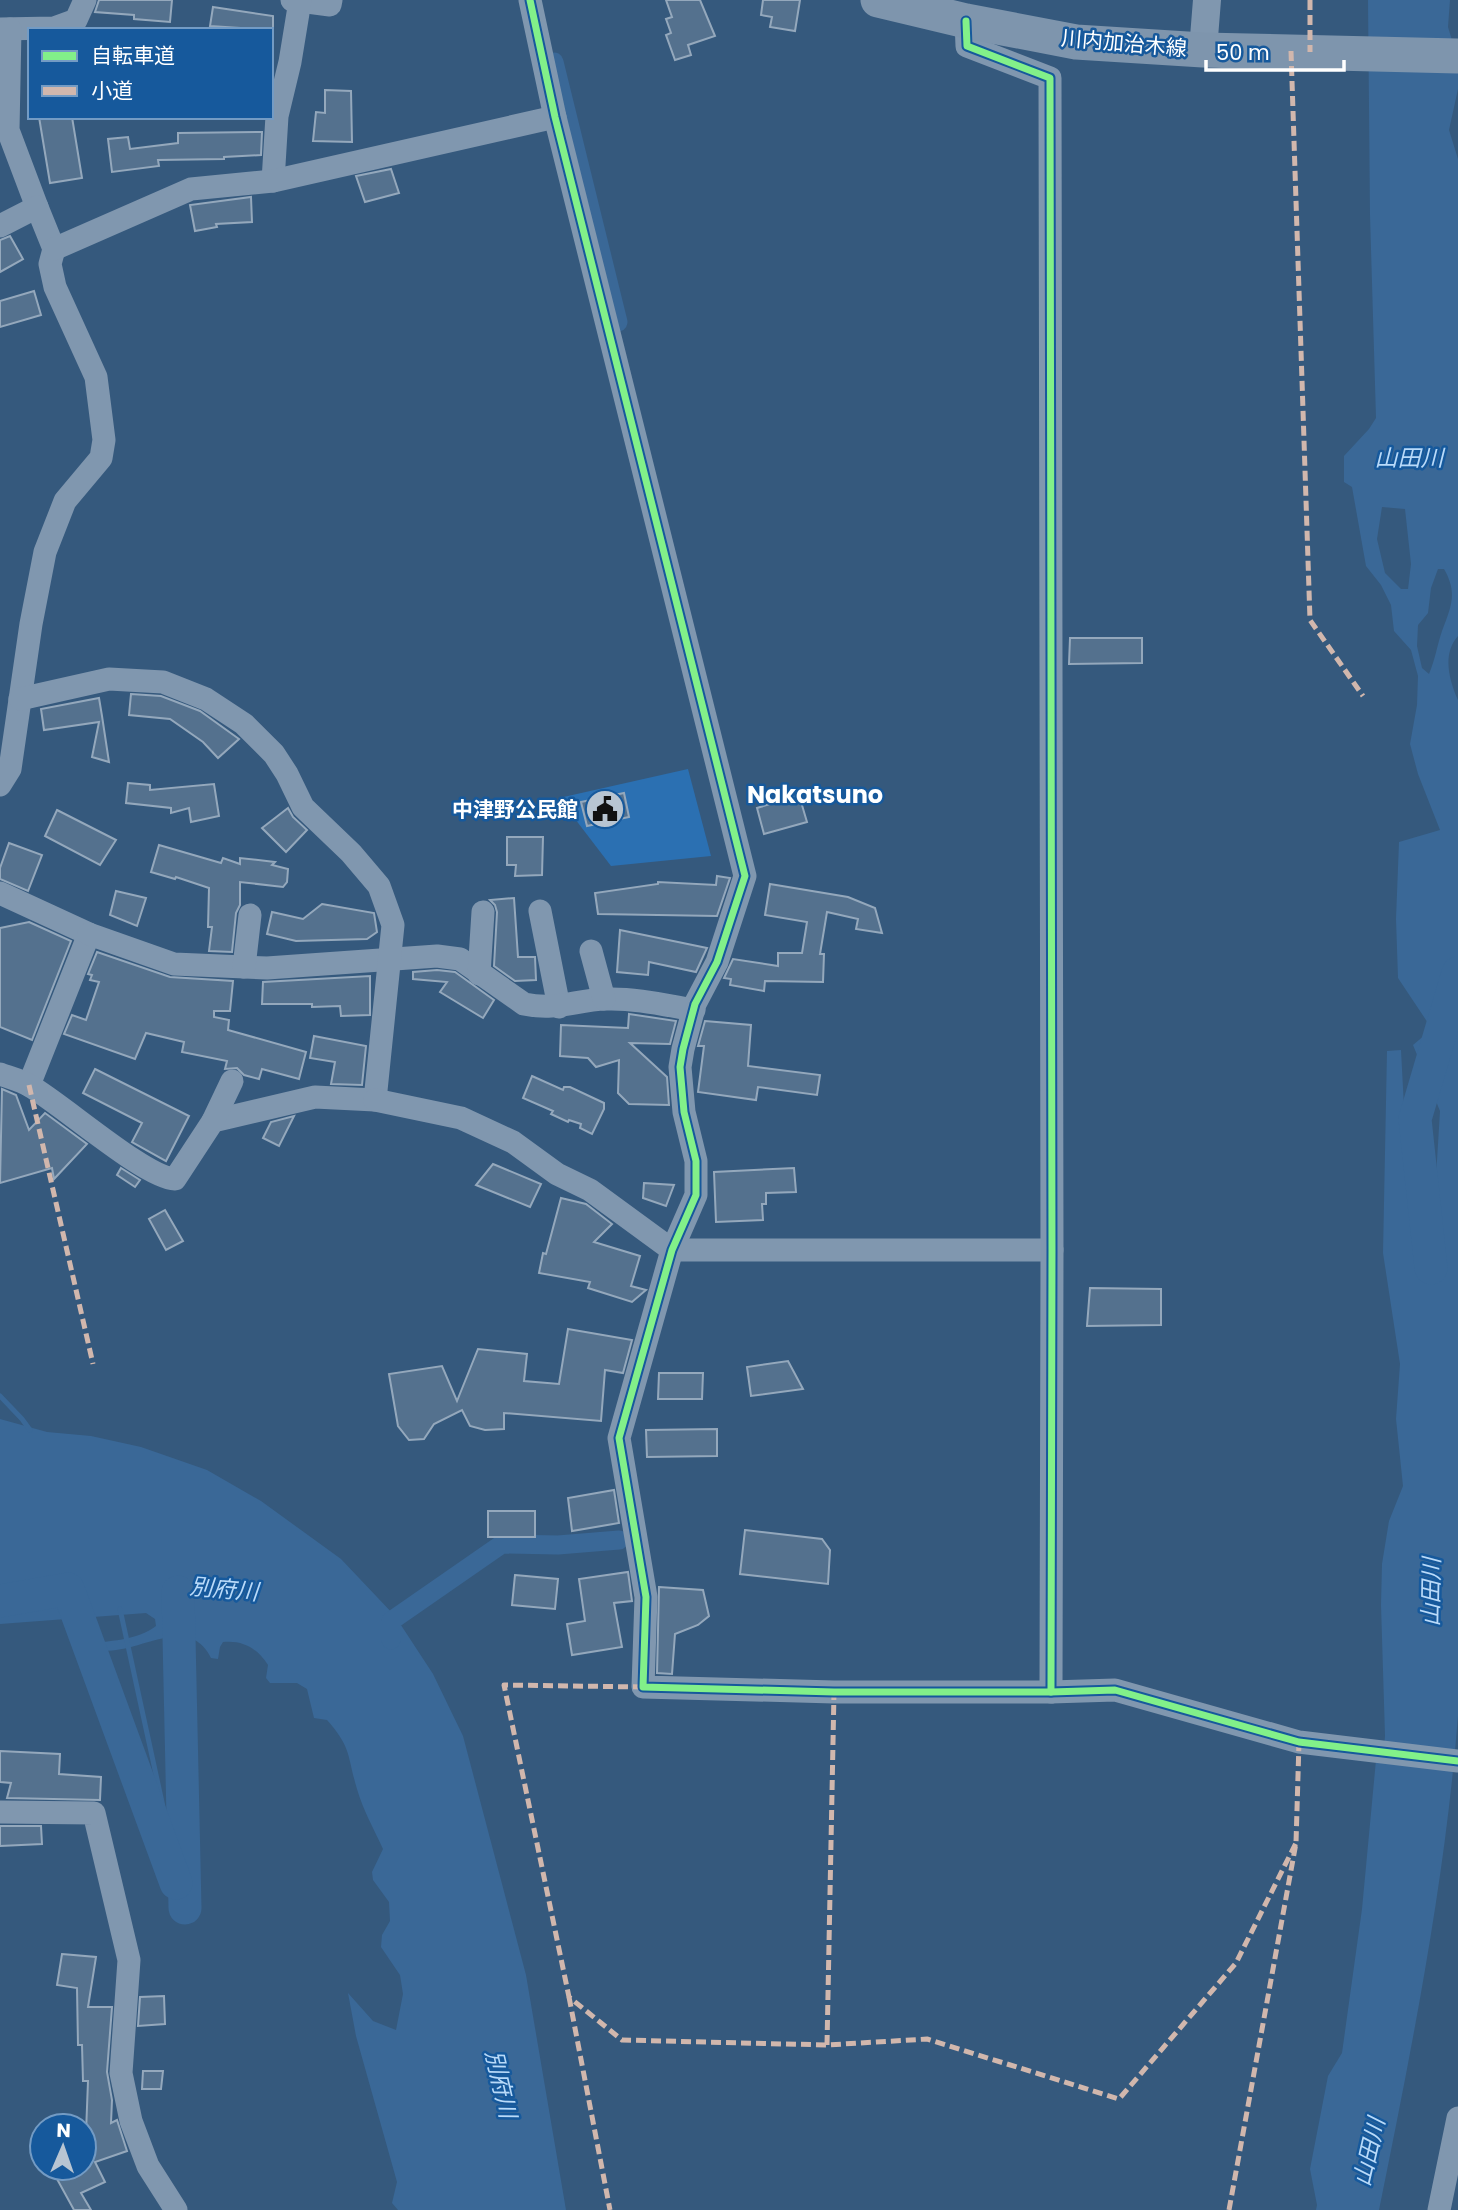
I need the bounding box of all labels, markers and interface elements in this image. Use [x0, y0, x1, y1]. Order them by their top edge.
street label: 川内加治木線 [1060, 23, 1188, 63]
legend [28, 28, 273, 119]
scale bar [1206, 28, 1344, 72]
text: 50 m [1216, 38, 1270, 67]
text: 自転車道 [91, 41, 175, 70]
text: 小道 [91, 76, 133, 105]
water label: 山田川 [1375, 442, 1447, 474]
district label: Nakatsuno [747, 778, 883, 811]
public building icon: 中津野公民館 [584, 788, 626, 830]
place label: 中津野公民館 [452, 795, 578, 824]
water label: 山田川 [1414, 1554, 1448, 1627]
water label: 別府川 [188, 1570, 263, 1608]
water label: 別府川 [478, 2047, 525, 2124]
north arrow [28, 2112, 98, 2182]
water label: 山田川 [1346, 2112, 1393, 2189]
text: N [56, 2117, 71, 2144]

